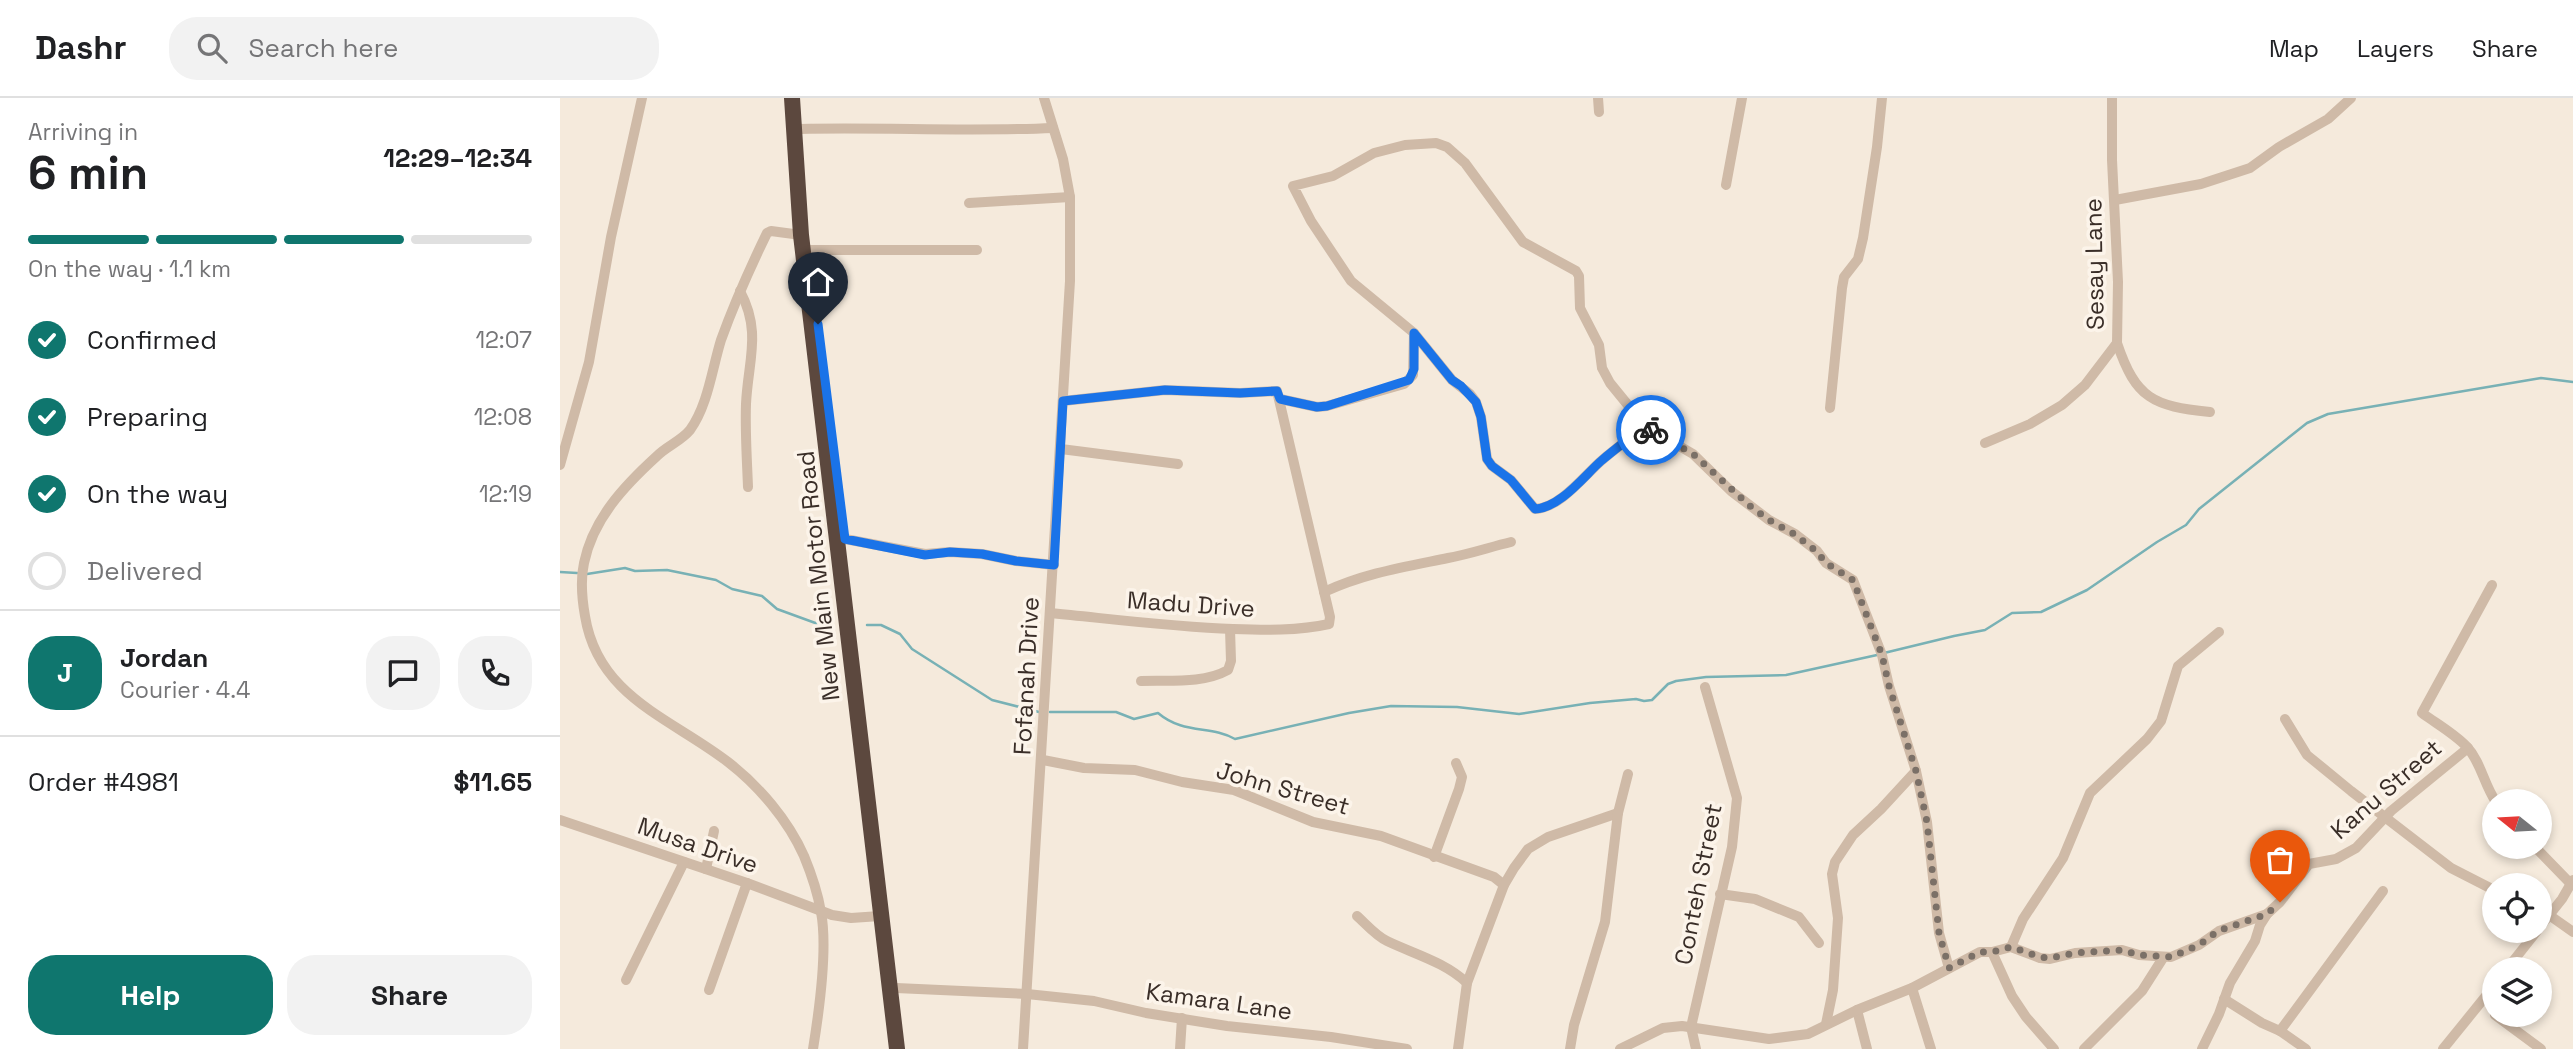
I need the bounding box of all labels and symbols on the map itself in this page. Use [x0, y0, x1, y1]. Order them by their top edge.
street label: Sesay Lane [2077, 198, 2111, 330]
pin [788, 252, 848, 324]
courier [1616, 395, 1686, 465]
street label: New Main Motor Road [789, 449, 847, 703]
street label: Madu Drive [1126, 584, 1256, 624]
street label: Fofanah Drive [1006, 596, 1046, 756]
street label: Kanu Street [2324, 732, 2448, 846]
street label: John Street [1213, 754, 1353, 822]
north arrow [2482, 789, 2552, 859]
street label: Conteh Street [1667, 801, 1729, 967]
street label: Musa Drive [634, 810, 762, 880]
pin [2250, 830, 2310, 902]
street label: Kamara Lane [1144, 975, 1294, 1027]

